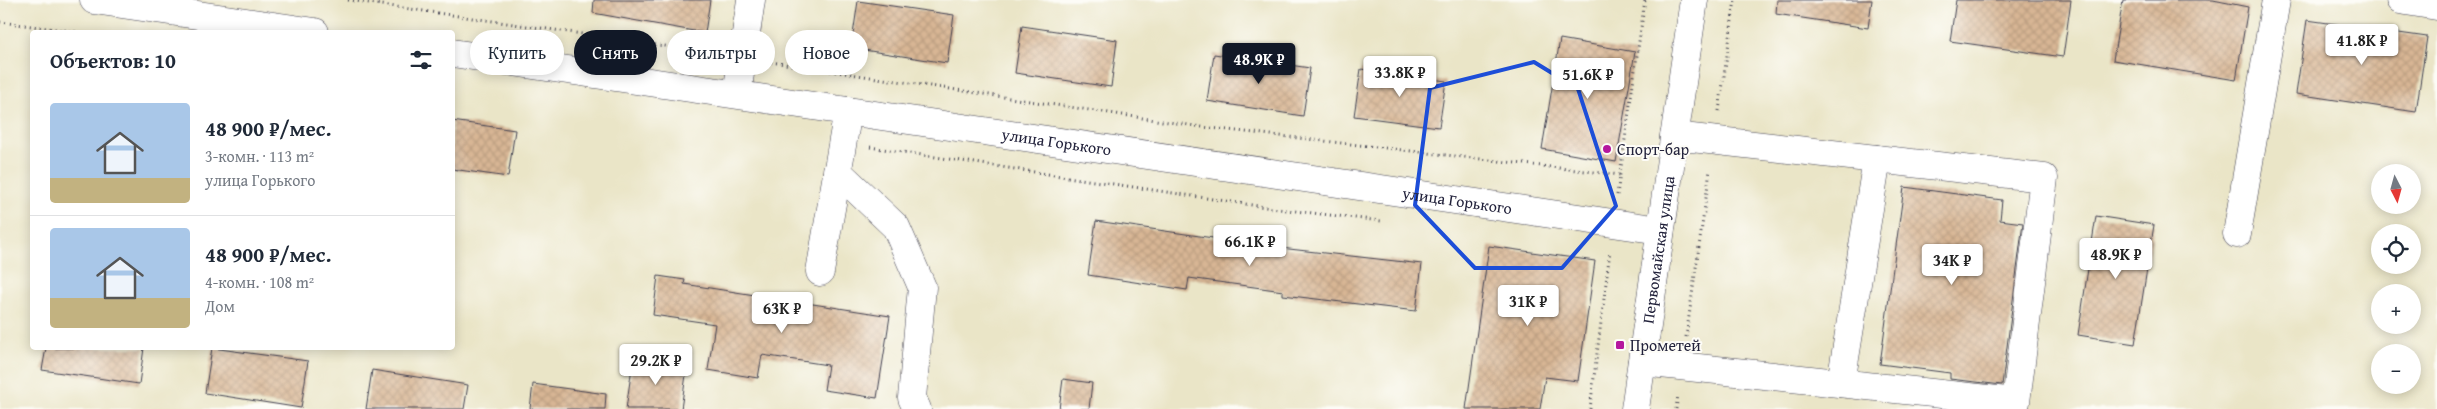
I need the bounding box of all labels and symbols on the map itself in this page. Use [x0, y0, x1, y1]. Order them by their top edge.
pin: 41.8K ₽ [2316, 23, 2408, 66]
pin: 48.9K ₽ [1213, 42, 1305, 85]
pin: 33.8K ₽ [1354, 56, 1446, 98]
pin: 51.6K ₽ [1542, 58, 1634, 100]
street label: улица Горького [999, 122, 1113, 161]
place label: Спорт-бар [1617, 137, 1690, 161]
marker: Спорт-бар [1601, 143, 1613, 155]
north arrow [2371, 164, 2421, 214]
street label: Первомайская улица [1635, 174, 1681, 325]
street label: улица Горького [1400, 180, 1514, 220]
pin: 66.1K ₽ [1204, 224, 1296, 267]
pin: 48.9K ₽ [2070, 238, 2162, 280]
pin: 34K ₽ [1917, 244, 1987, 286]
pin: 31K ₽ [1493, 284, 1563, 327]
pin: 63K ₽ [747, 292, 817, 334]
place label: Прометей [1630, 333, 1701, 357]
marker: Прометей [1614, 339, 1626, 351]
pin: 29.2K ₽ [610, 344, 702, 386]

